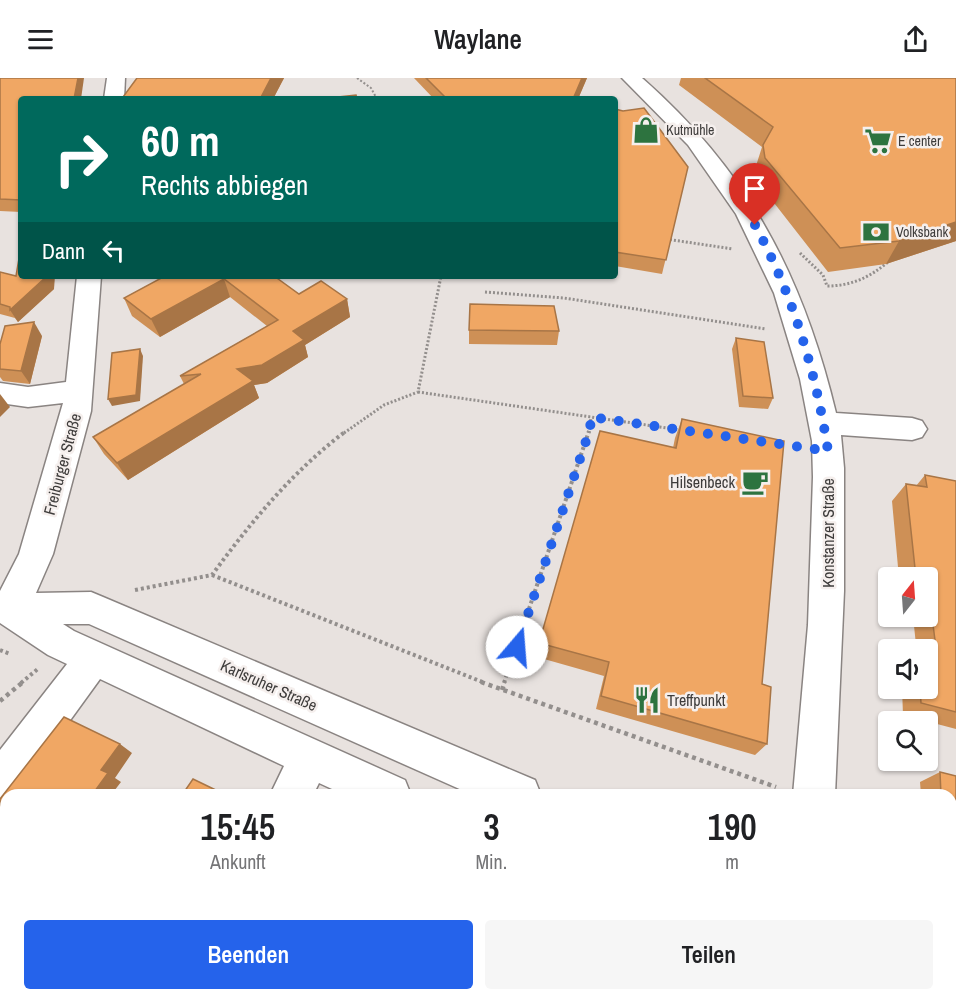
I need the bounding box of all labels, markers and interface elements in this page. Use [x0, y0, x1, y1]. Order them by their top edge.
text: Waylane [434, 21, 522, 57]
icon: menu [24, 23, 57, 56]
icon: share [899, 23, 932, 56]
text: 60 m [141, 113, 220, 169]
shop icon: Kutmühle [631, 115, 661, 145]
icon: right [42, 120, 120, 198]
place label: Kutmühle [666, 121, 715, 139]
supermarket icon: E center [863, 126, 893, 156]
place label: E center [898, 132, 941, 150]
pin [729, 163, 780, 225]
text: Rechts abbiegen [141, 167, 308, 203]
icon: arrive [738, 172, 771, 205]
bank icon: Volksbank [861, 217, 891, 247]
place label: Volksbank [896, 223, 949, 241]
icon: left [97, 234, 130, 267]
text: Dann [42, 236, 85, 266]
street label: Freiburger Straße [38, 411, 86, 517]
cafe icon: Hilsenbeck [740, 467, 770, 497]
place label: Hilsenbeck [670, 471, 735, 493]
street label: Konstanzer Straße [817, 478, 839, 588]
north arrow [878, 567, 938, 627]
map controls [878, 567, 938, 771]
position arrow [485, 615, 549, 679]
button: sound [878, 639, 938, 699]
street label: Karlsruher Straße [217, 654, 321, 716]
restaurant icon: Treffpunkt [632, 685, 662, 715]
place label: Treffpunkt [667, 689, 726, 711]
button: search [878, 711, 938, 771]
text: 15:45 [200, 803, 275, 851]
text: 3 [483, 803, 500, 851]
text: 190 [708, 803, 757, 851]
text: Ankunft [210, 848, 266, 875]
text: Min. [475, 848, 507, 875]
text: m [725, 848, 739, 875]
button: Beenden [24, 920, 473, 989]
button: Teilen [485, 920, 933, 989]

